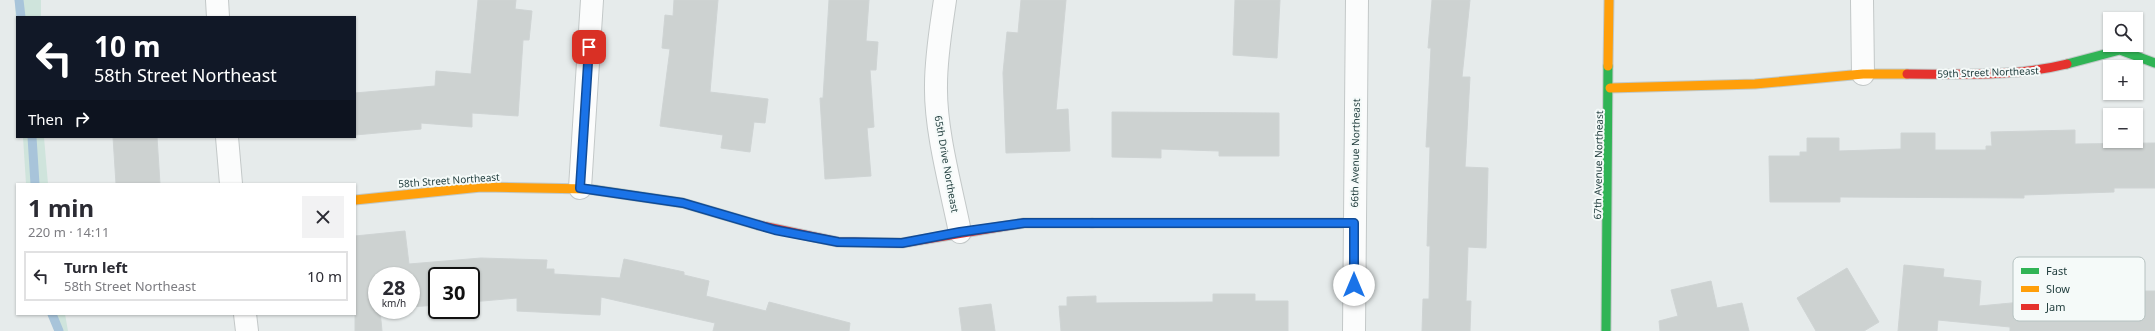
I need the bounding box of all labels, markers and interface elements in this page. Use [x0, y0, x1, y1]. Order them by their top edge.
map controls [2103, 12, 2143, 148]
button: search [2103, 12, 2143, 52]
text: 10 m [94, 27, 161, 65]
pin [572, 30, 606, 64]
icon: left [28, 32, 80, 84]
icon: arrive [578, 36, 600, 58]
button: + [2103, 60, 2143, 100]
text: 58th Street Northeast [94, 63, 277, 87]
street label: 59th Street Northeast [1937, 63, 2039, 81]
street label: 66th Avenue Northeast [1347, 98, 1363, 207]
icon: right [71, 108, 93, 130]
button: − [2103, 108, 2143, 148]
text: Then [28, 109, 63, 129]
street label: 67th Avenue Northeast [1590, 110, 1606, 219]
street label: 65th Drive Northeast [932, 114, 963, 214]
street label: 58th Street Northeast [398, 169, 501, 191]
text: 1 min [28, 191, 94, 224]
button: close [302, 196, 344, 238]
text: 220 m · 14:11 [28, 223, 109, 241]
text: Turn left [64, 257, 128, 277]
legend [2013, 257, 2145, 321]
text: Fast [2046, 263, 2067, 278]
position arrow [1333, 264, 1375, 306]
icon: left [30, 265, 52, 287]
text: 10 m [307, 266, 342, 286]
speed limit sign: 30 [428, 267, 480, 319]
text: 28 [383, 274, 405, 301]
text: 58th Street Northeast [64, 277, 196, 295]
text: Slow [2046, 281, 2070, 296]
text: km/h [382, 296, 406, 310]
text: Jam [2045, 299, 2065, 314]

